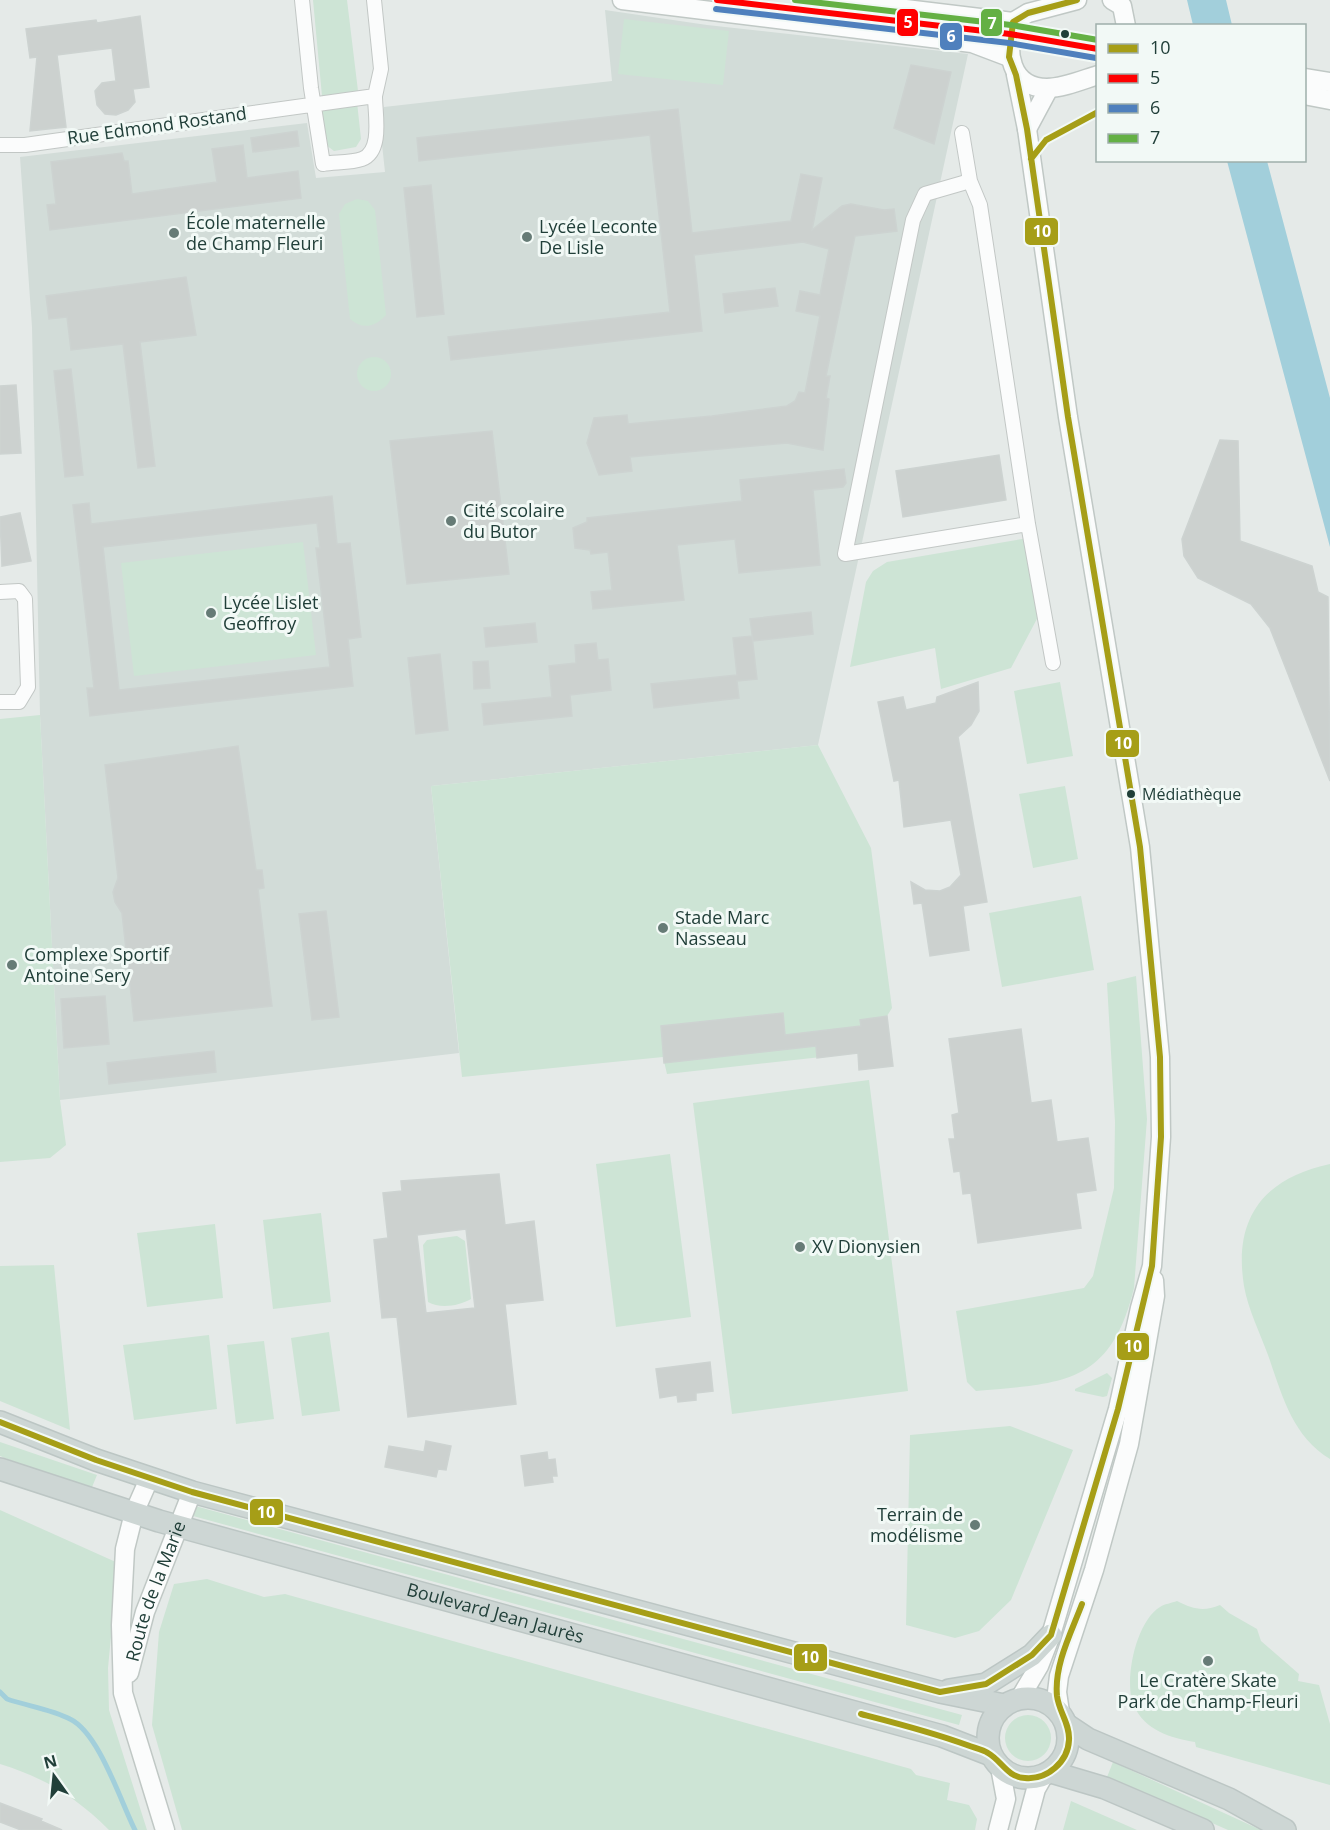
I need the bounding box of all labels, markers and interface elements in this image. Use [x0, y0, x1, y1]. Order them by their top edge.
line badge: 5 [896, 8, 919, 37]
line badge: 7 [980, 8, 1003, 37]
text: 5 [903, 11, 913, 33]
text: 7 [987, 12, 997, 34]
line badge: 6 [939, 22, 963, 51]
legend [1096, 24, 1306, 162]
text: 6 [946, 25, 956, 47]
unlabelled marker [1059, 28, 1071, 40]
text: 10 [1150, 35, 1171, 59]
text: 5 [1150, 65, 1160, 89]
text: 6 [1150, 95, 1160, 119]
street label: Rue Edmond Rostand [65, 101, 248, 149]
text: 7 [1150, 125, 1160, 149]
place label: École maternelle de Champ Fleuri [186, 210, 326, 255]
place label: Lycée Leconte De Lisle [539, 214, 657, 259]
line badge: 10 [1024, 217, 1059, 246]
text: 10 [1033, 220, 1051, 242]
marker: École maternelle de Champ Fleuri [167, 226, 181, 240]
marker: Lycée Leconte De Lisle [520, 230, 534, 244]
place label: Cité scolaire du Butor [463, 498, 565, 543]
marker: Cité scolaire du Butor [444, 514, 458, 528]
place label: Lycée Lislet Geoffroy [223, 590, 319, 635]
marker: Lycée Lislet Geoffroy [204, 606, 218, 620]
line badge: 10 [1105, 729, 1140, 758]
text: 10 [1114, 732, 1132, 754]
place label: Médiathèque [1142, 783, 1241, 805]
marker: Médiathèque [1125, 788, 1137, 800]
place label: Stade Marc Nasseau [675, 905, 770, 950]
marker: Stade Marc Nasseau [656, 921, 670, 935]
place label: Complexe Sportif Antoine Sery [24, 942, 170, 987]
marker: Complexe Sportif Antoine Sery [5, 958, 19, 972]
place label: XV Dionysien [812, 1234, 921, 1258]
marker: XV Dionysien [793, 1240, 807, 1254]
line badge: 10 [1116, 1332, 1150, 1361]
text: 10 [1124, 1335, 1142, 1357]
line badge: 10 [249, 1498, 284, 1526]
text: 10 [257, 1501, 275, 1523]
place label: Terrain de modélisme [870, 1502, 963, 1547]
street label: Route de la Marie [120, 1517, 191, 1664]
marker: Terrain de modélisme [968, 1518, 982, 1532]
street label: Boulevard Jean Jaurès [404, 1577, 587, 1648]
line badge: 10 [793, 1643, 828, 1672]
text: 10 [801, 1646, 819, 1668]
marker: Le Cratère Skate Park de Champ-Fleuri [1201, 1654, 1215, 1668]
place label: Le Cratère Skate Park de Champ-Fleuri [1118, 1668, 1298, 1713]
north arrow [24, 1746, 84, 1806]
text: N [41, 1749, 59, 1774]

